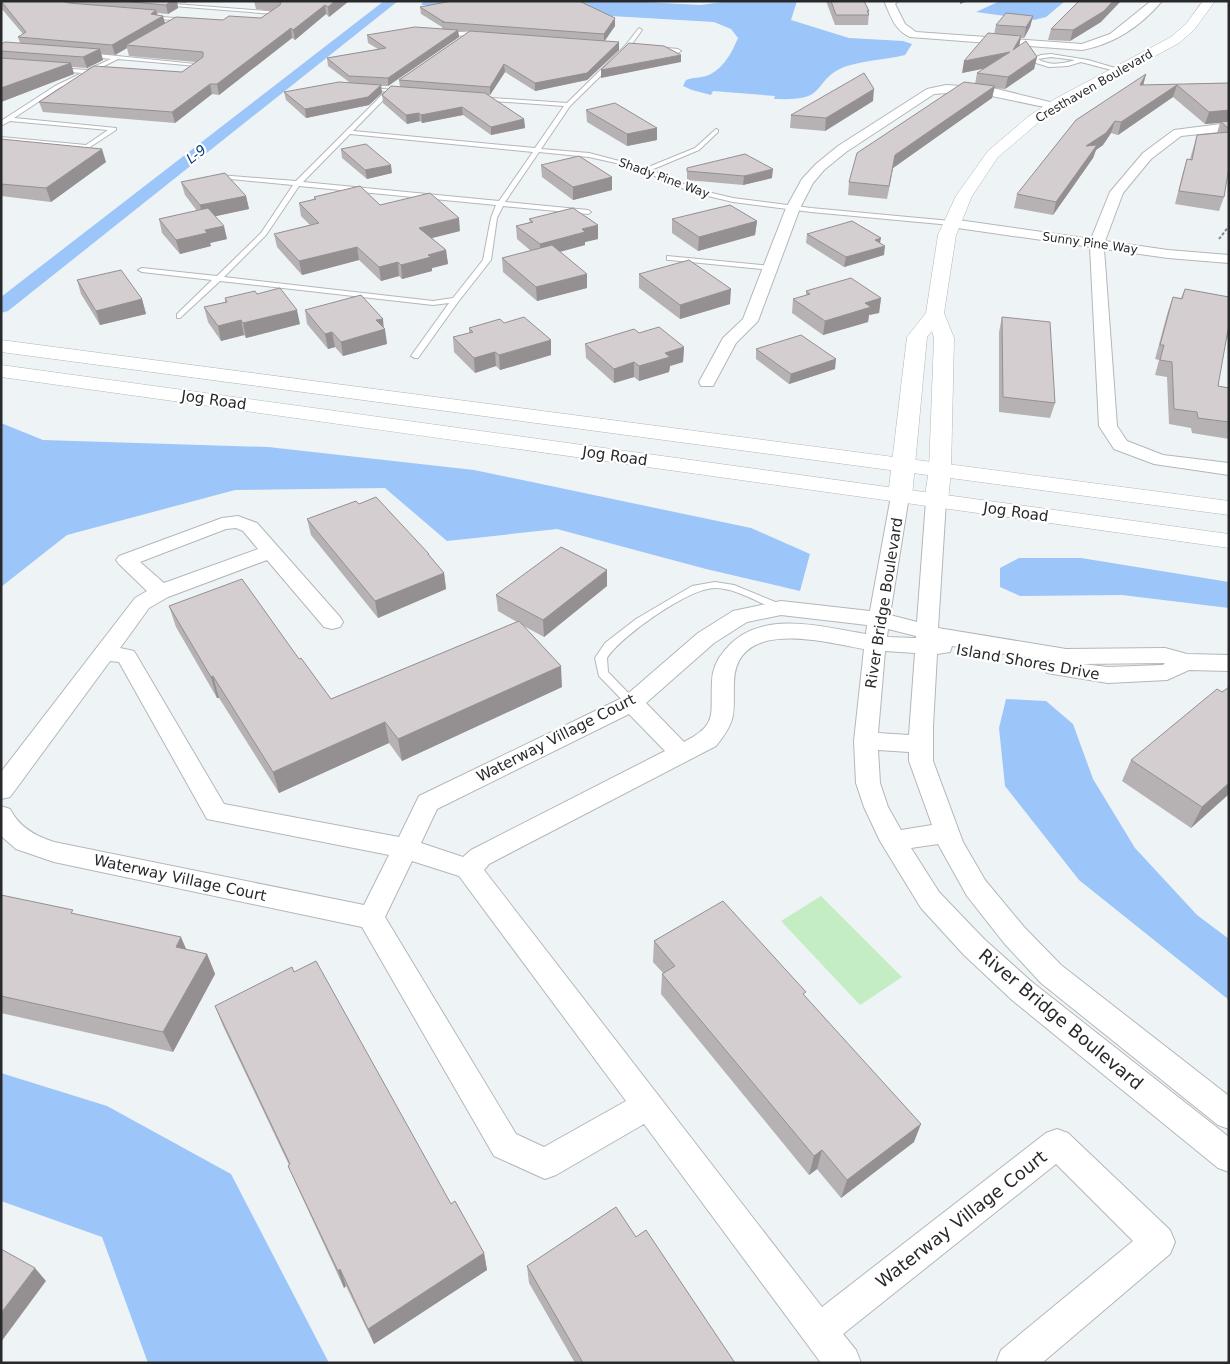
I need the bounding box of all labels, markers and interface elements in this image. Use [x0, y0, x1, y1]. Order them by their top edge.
street label: Cresthaven Boulevard [1033, 47, 1155, 125]
water label: L-9 [183, 141, 209, 167]
street label: Shady Pine Way [617, 155, 711, 201]
street label: Sunny Pine Way [1041, 229, 1139, 257]
street label: Jog Road [179, 386, 248, 413]
street label: Jog Road [580, 442, 649, 469]
street label: Jog Road [981, 498, 1050, 525]
street label: River Bridge Boulevard [862, 516, 906, 690]
street label: Island Shores Drive [955, 641, 1101, 683]
street label: Waterway Village Court [474, 690, 639, 786]
street label: Waterway Village Court [92, 851, 268, 905]
street label: River Bridge Boulevard [975, 944, 1147, 1094]
street label: Waterway Village Court [871, 1146, 1051, 1292]

